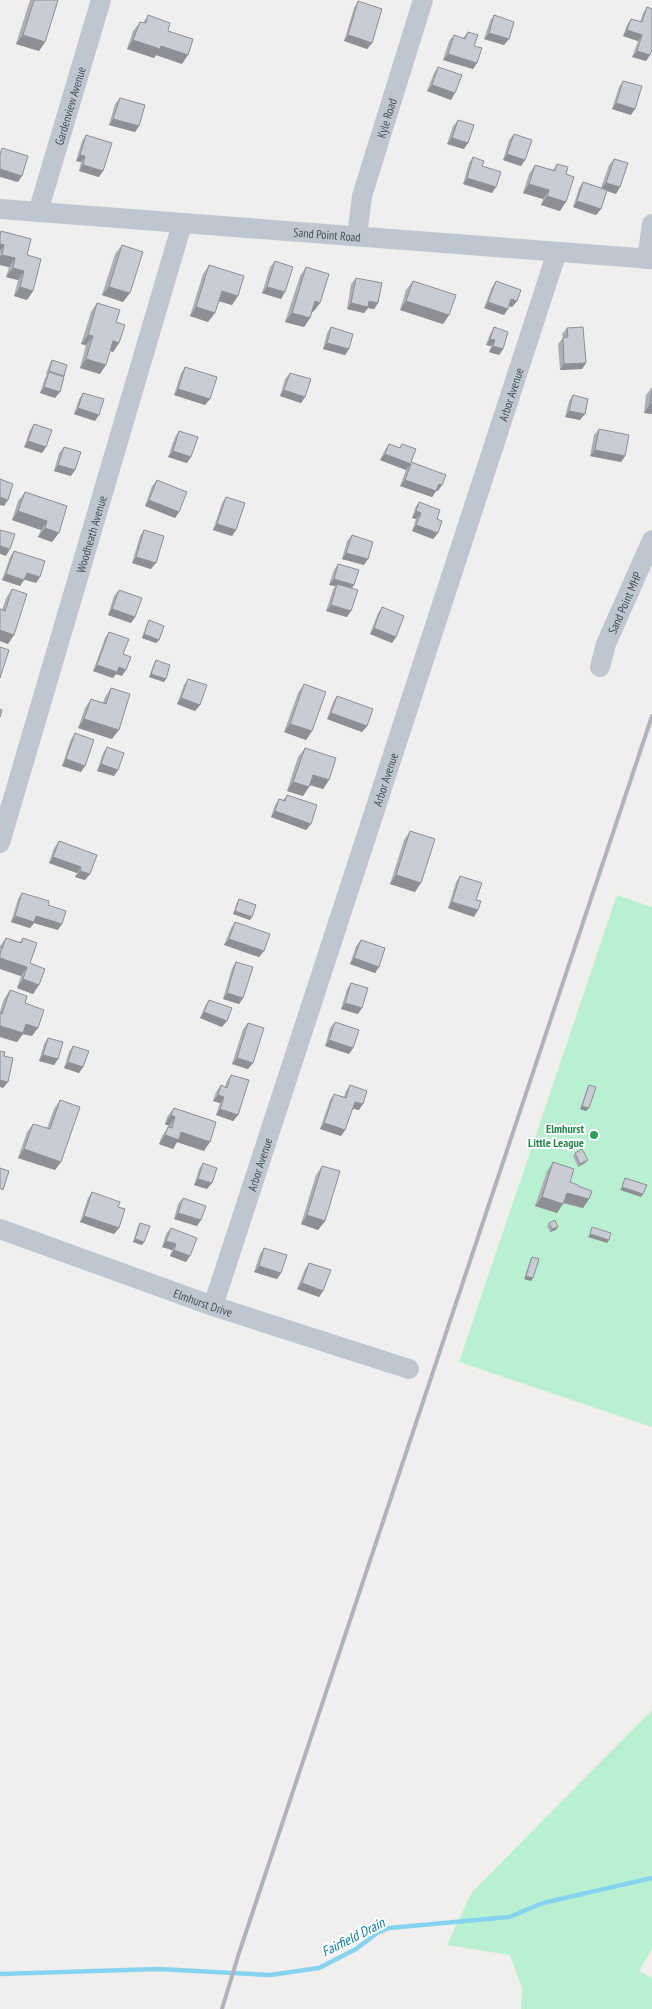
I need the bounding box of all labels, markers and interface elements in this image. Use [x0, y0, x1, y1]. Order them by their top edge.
street label: Gardenview Avenue [51, 65, 88, 147]
street label: Kyle Road [373, 96, 399, 140]
street label: Sand Point Road [293, 224, 361, 244]
street label: Arbor Avenue [495, 366, 526, 423]
street label: Woodheath Avenue [72, 494, 109, 574]
street label: Sand Point MHP [604, 569, 645, 636]
street label: Arbor Avenue [369, 751, 401, 808]
place label: Elmhurst Little League [528, 1121, 585, 1150]
marker: Elmhurst Little League [588, 1129, 600, 1141]
street label: Arbor Avenue [244, 1136, 275, 1193]
street label: Elmhurst Drive [172, 1285, 235, 1319]
water label: Fairfield Drain [318, 1913, 388, 1961]

